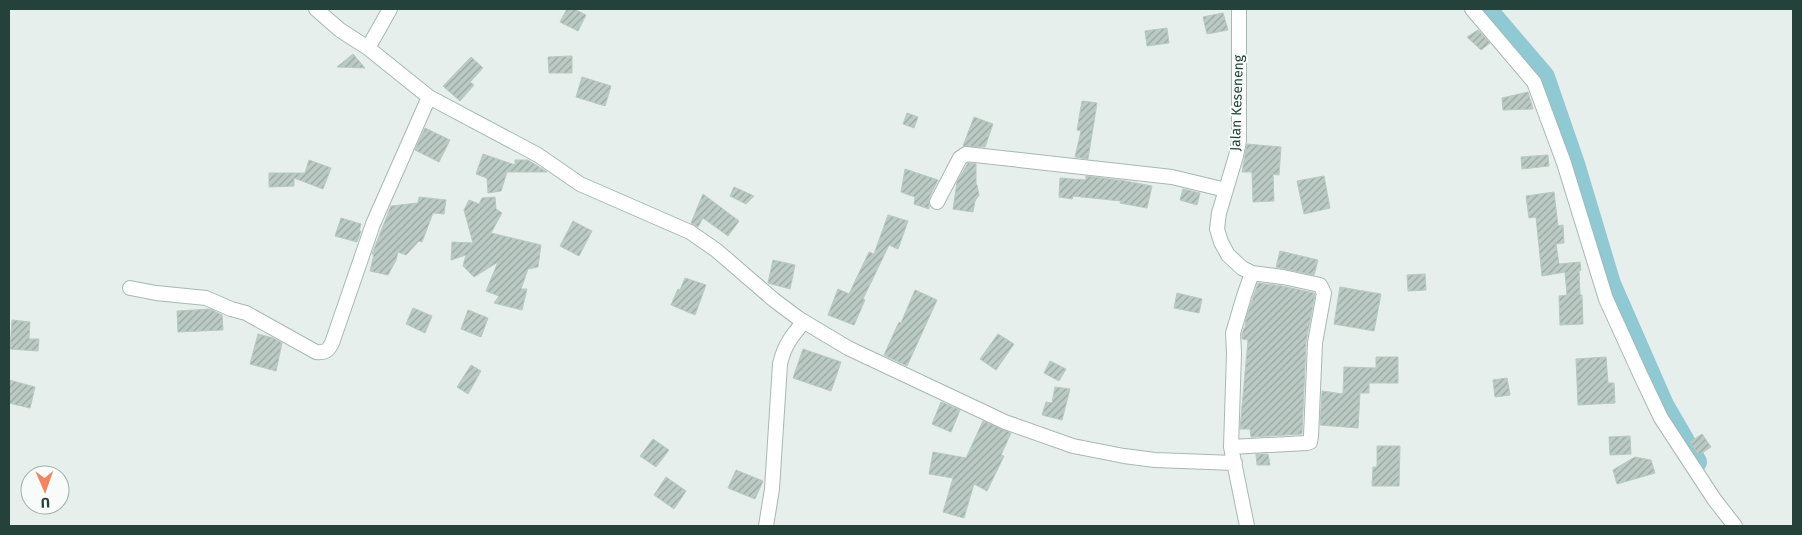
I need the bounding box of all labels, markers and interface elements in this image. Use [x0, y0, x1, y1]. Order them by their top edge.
street label: Jalan Keseneng [1227, 54, 1247, 152]
north arrow [20, 465, 70, 515]
text: U [41, 494, 50, 511]

